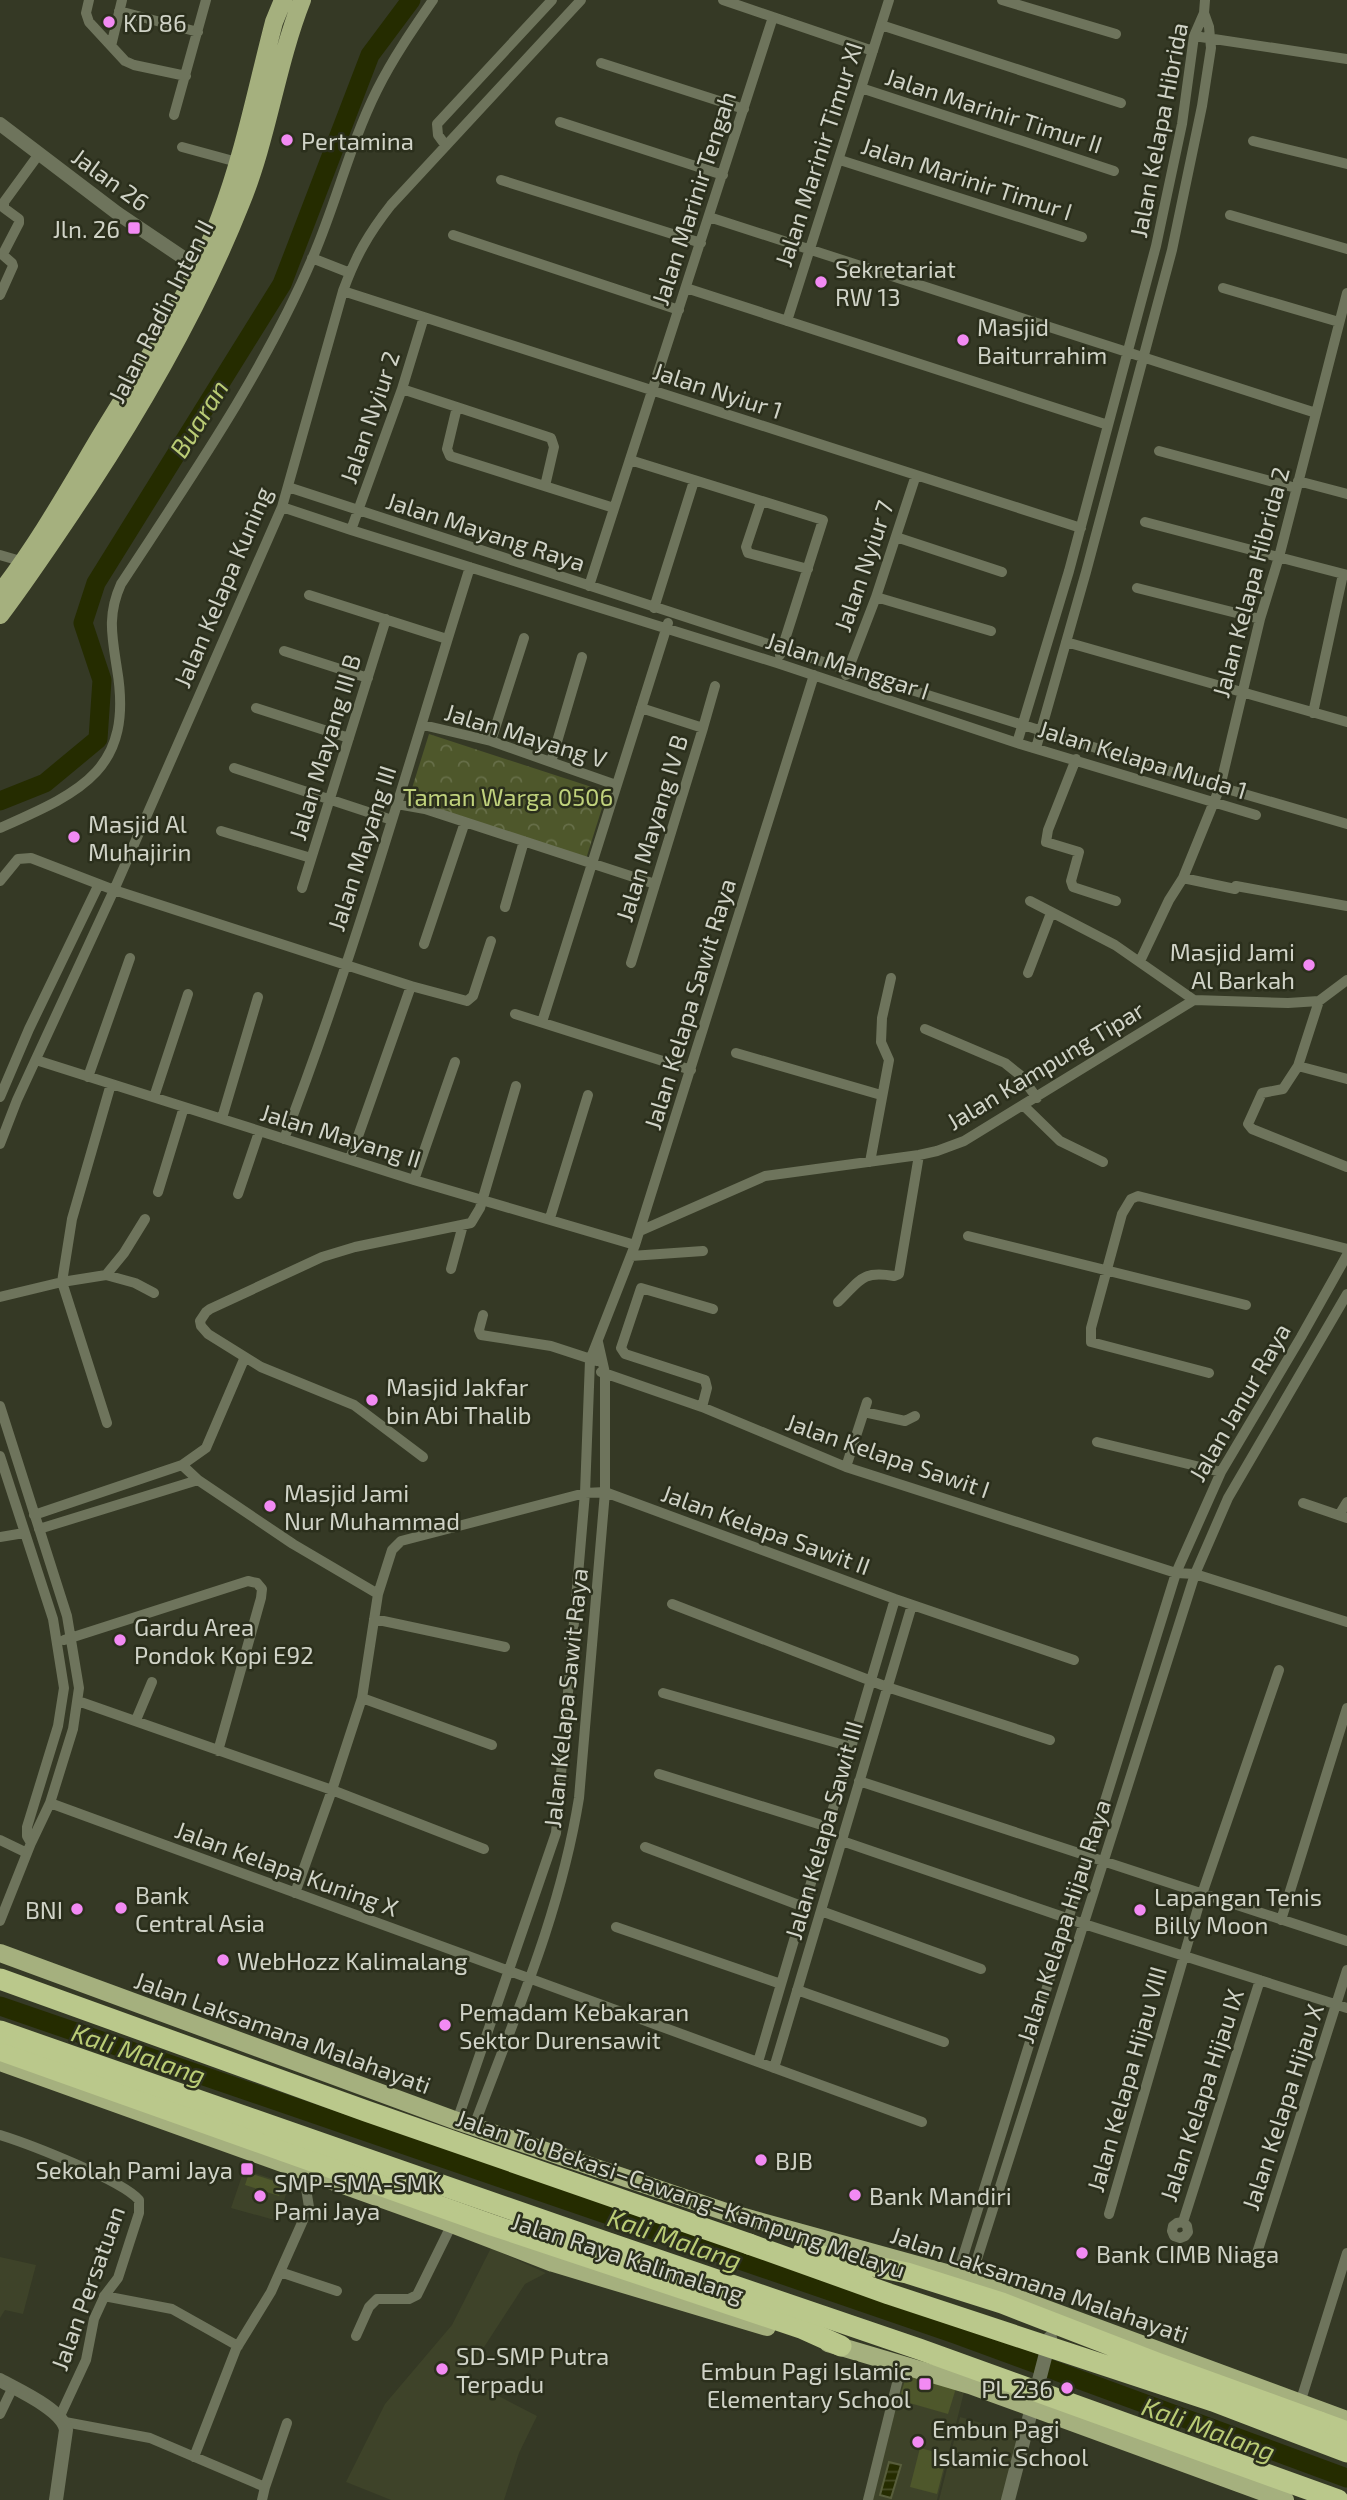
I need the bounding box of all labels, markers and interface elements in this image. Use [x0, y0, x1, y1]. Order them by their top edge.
place label: KD 86 [123, 8, 187, 37]
marker: KD 86 [101, 14, 117, 30]
street label: Jalan Kelapa Hibrida [1123, 20, 1193, 240]
street label: Jalan Marinir Timur XI [768, 38, 868, 270]
street label: Jalan Marinir Timur II [882, 61, 1106, 159]
street label: Jalan Marinir Tengah [645, 87, 741, 309]
place label: Pertamina [301, 126, 414, 155]
street label: Jalan Marinir Timur I [858, 130, 1076, 226]
marker: Pertamina [279, 132, 295, 148]
street label: Jalan 26 [67, 141, 155, 217]
place label: Jln. 26 [53, 214, 120, 243]
street label: Jalan Radin Inten II [101, 214, 219, 408]
marker: Jln. 26 [126, 220, 142, 236]
place label: Sekretariat RW 13 [835, 254, 956, 311]
marker: Sekretariat RW 13 [813, 274, 829, 290]
place label: Masjid Baiturrahim [977, 312, 1107, 369]
marker: Masjid Baiturrahim [955, 332, 971, 348]
street label: Jalan Nyiur 2 [333, 347, 405, 487]
street label: Jalan Nyiur 1 [650, 355, 786, 425]
water label: Buaran [162, 373, 234, 463]
street label: Jalan Kelapa Hibrida 2 [1205, 464, 1295, 700]
street label: Jalan Kelapa Kuning [167, 482, 277, 692]
street label: Jalan Mayang Raya [383, 485, 589, 577]
street label: Jalan Nyiur 7 [827, 497, 899, 635]
street label: Jalan Manggar I [763, 625, 933, 705]
street label: Jalan Mayang III B [282, 651, 366, 843]
street label: Jalan Mayang V [442, 697, 611, 773]
street label: Jalan Kelapa Muda 1 [1035, 713, 1251, 805]
street label: Jalan Mayang IV B [609, 731, 693, 925]
street label: Jalan Mayang III [321, 762, 401, 934]
park label: Taman Warga 0506 [403, 782, 613, 811]
place label: Masjid Al Muhajirin [88, 809, 191, 866]
marker: Masjid Al Muhajirin [66, 829, 82, 845]
street label: Jalan Kelapa Sawit Raya [637, 875, 741, 1133]
place label: Masjid Jami Al Barkah [1170, 937, 1295, 994]
marker: Masjid Jami Al Barkah [1301, 957, 1317, 973]
street label: Jalan Kampung Tipar [941, 994, 1150, 1136]
street label: Jalan Mayang II [257, 1097, 425, 1173]
street label: Jalan Janur Raya [1182, 1318, 1296, 1486]
place label: Masjid Jakfar bin Abi Thalib [386, 1372, 532, 1429]
marker: Masjid Jakfar bin Abi Thalib [364, 1392, 380, 1408]
street label: Jalan Kelapa Sawit I [782, 1407, 994, 1503]
place label: Masjid Jami Nur Muhammad [284, 1478, 460, 1535]
street label: Jalan Kelapa Sawit II [658, 1478, 874, 1580]
marker: Masjid Jami Nur Muhammad [262, 1498, 278, 1514]
street label: Jalan Kelapa Sawit Raya [537, 1567, 593, 1829]
place label: Gardu Area Pondok Kopi E92 [134, 1612, 314, 1669]
marker: Gardu Area Pondok Kopi E92 [112, 1632, 128, 1648]
street label: Jalan Kelapa Sawit III [778, 1717, 868, 1943]
street label: Jalan Kelapa Hijau Raya [1010, 1796, 1116, 2046]
street label: Jalan Kelapa Kuning X [171, 1814, 403, 1922]
place label: Bank Central Asia [135, 1880, 265, 1937]
place label: Lapangan Tenis Billy Moon [1154, 1882, 1322, 1939]
place label: BNI [25, 1895, 63, 1924]
marker: Bank Central Asia [113, 1900, 129, 1916]
marker: BNI [69, 1901, 85, 1917]
marker: Lapangan Tenis Billy Moon [1132, 1902, 1148, 1918]
place label: WebHozz Kalimalang [237, 1946, 468, 1975]
marker: WebHozz Kalimalang [215, 1952, 231, 1968]
street label: Jalan Kelapa Hijau VIII [1080, 1963, 1172, 2195]
street label: Jalan Laksamana Malahayati [131, 1965, 435, 2099]
street label: Jalan Kelapa Hijau IX [1153, 1985, 1249, 2205]
place label: Pemadam Kebakaran Sektor Durensawit [459, 1997, 689, 2054]
street label: Jalan Kelapa Hijau X [1235, 2000, 1329, 2214]
water label: Kali Malang [68, 2016, 210, 2090]
marker: Pemadam Kebakaran Sektor Durensawit [437, 2017, 453, 2033]
street label: Jalan Tol Bekasi–Cawang–Kampung Melayu [453, 2102, 909, 2284]
place label: BJB [775, 2146, 813, 2175]
marker: BJB [753, 2152, 769, 2168]
place label: Sekolah Pami Jaya [35, 2155, 233, 2184]
marker: Sekolah Pami Jaya [239, 2161, 255, 2177]
place label: SMP-SMA-SMK Pami Jaya [274, 2168, 442, 2225]
place label: Bank Mandiri [869, 2181, 1012, 2210]
marker: Bank Mandiri [847, 2187, 863, 2203]
marker: SMP-SMA-SMK Pami Jaya [252, 2188, 268, 2204]
water label: Kali Malang [604, 2201, 746, 2275]
street label: Jalan Persatuan [44, 2202, 130, 2374]
street label: Jalan Raya Kalimalang [508, 2206, 748, 2308]
street label: Jalan Laksamana Malahayati [887, 2219, 1193, 2349]
place label: Bank CIMB Niaga [1096, 2239, 1279, 2268]
marker: Bank CIMB Niaga [1074, 2245, 1090, 2261]
place label: SD-SMP Putra Terpadu [456, 2341, 609, 2398]
place label: Embun Pagi Islamic Elementary School [700, 2356, 911, 2413]
marker: SD-SMP Putra Terpadu [434, 2361, 450, 2377]
place label: PL 236 [981, 2374, 1053, 2403]
marker: Embun Pagi Islamic Elementary School [917, 2376, 933, 2392]
marker: PL 236 [1059, 2380, 1075, 2396]
water label: Kali Malang [1138, 2390, 1280, 2466]
place label: Embun Pagi Islamic School [932, 2414, 1088, 2471]
marker: Embun Pagi Islamic School [910, 2434, 926, 2450]

